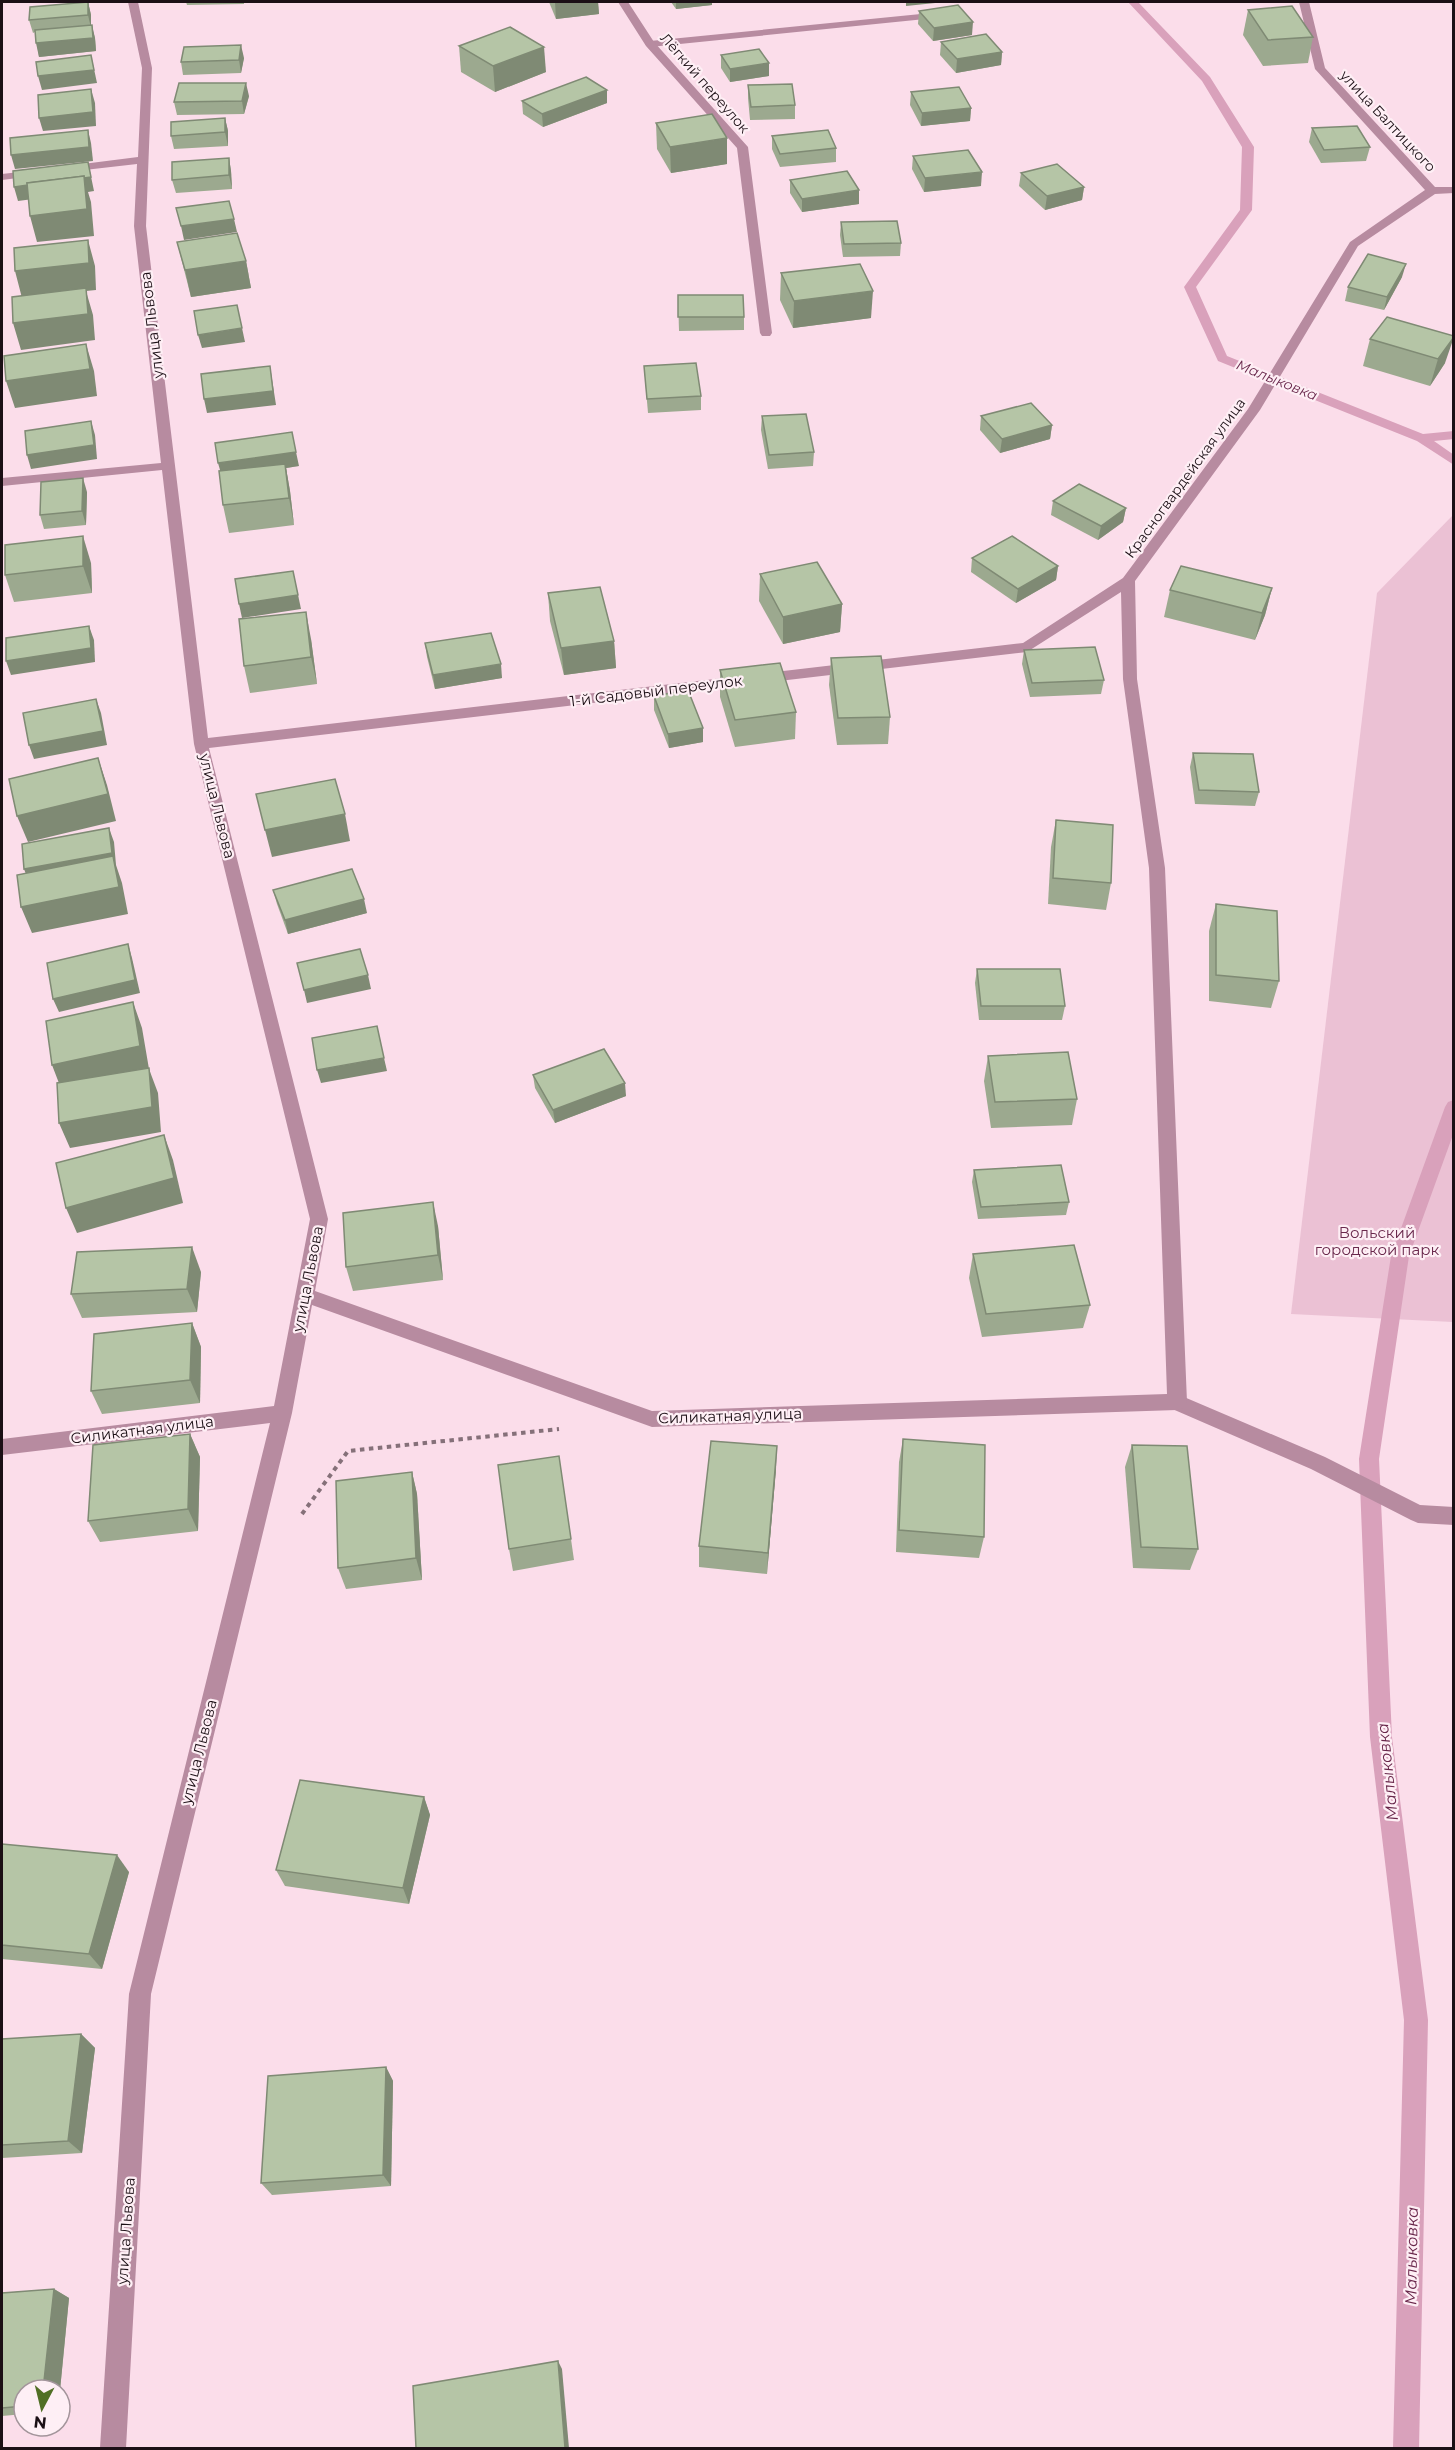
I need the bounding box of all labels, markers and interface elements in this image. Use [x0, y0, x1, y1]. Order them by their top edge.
street label: Лёгкий переулок [657, 29, 753, 137]
street label: улица Балтицкого [1336, 66, 1440, 176]
street label: улица Львова [136, 271, 168, 381]
water label: Малыковка [1234, 356, 1320, 404]
street label: Красногвардейская улица [1121, 394, 1249, 562]
street label: 1-й Садовый переулок [569, 670, 744, 711]
street label: улица Львова [195, 750, 240, 860]
park label: Вольский городской парк [1315, 1223, 1439, 1259]
street label: улица Львова [288, 1224, 327, 1334]
street label: Силикатная улица [658, 1403, 802, 1428]
street label: Силикатная улица [69, 1411, 215, 1448]
street label: улица Львова [176, 1697, 221, 1807]
water label: Малыковка [1373, 1722, 1402, 1822]
street label: улица Львова [112, 2177, 139, 2286]
water label: Малыковка [1401, 2207, 1422, 2305]
north arrow [12, 2378, 72, 2438]
text: N [33, 2412, 48, 2433]

